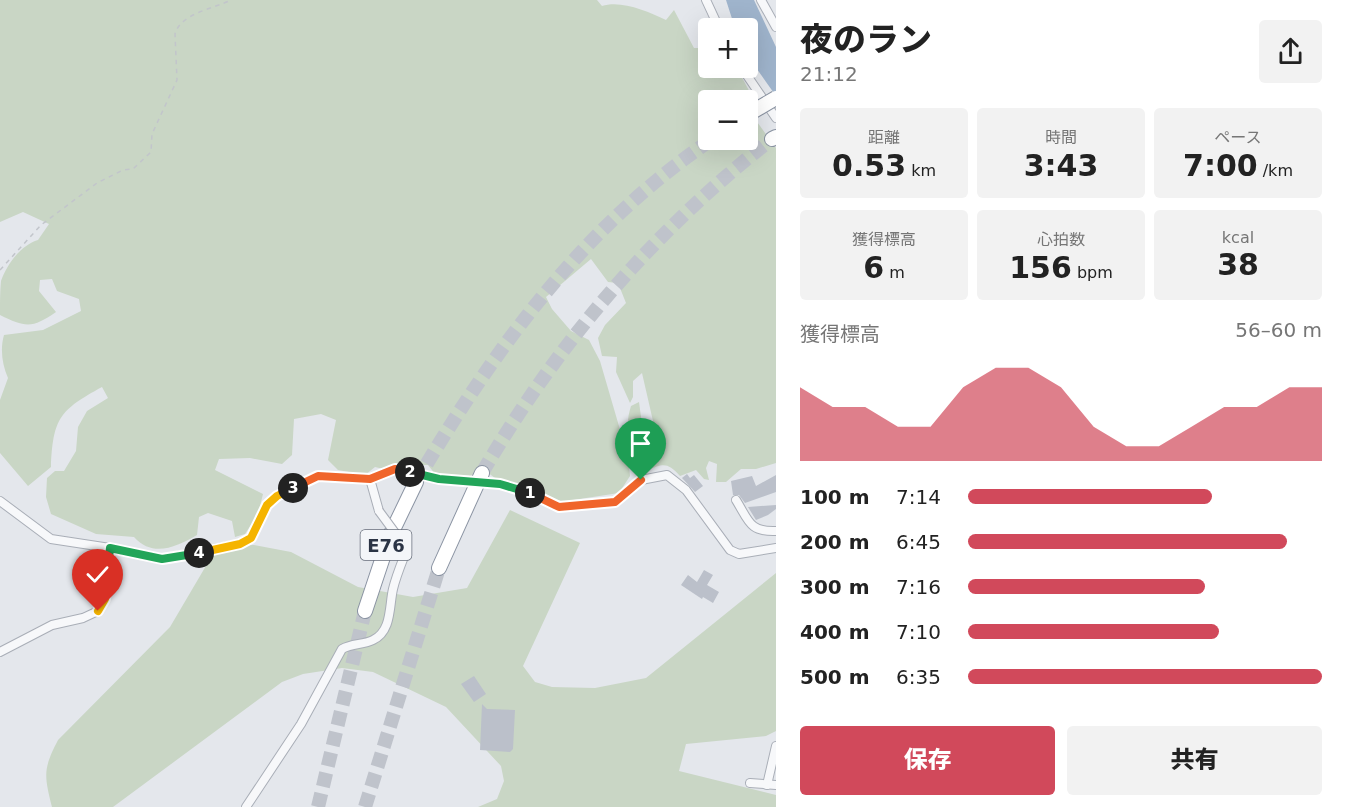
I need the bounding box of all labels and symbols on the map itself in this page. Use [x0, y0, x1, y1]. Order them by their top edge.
pin [615, 418, 666, 480]
pin: 2 [395, 457, 425, 487]
pin: 3 [278, 473, 308, 503]
pin: 1 [515, 478, 545, 508]
road number: E76 [360, 530, 412, 560]
pin: 4 [184, 538, 214, 568]
pin [72, 549, 123, 611]

